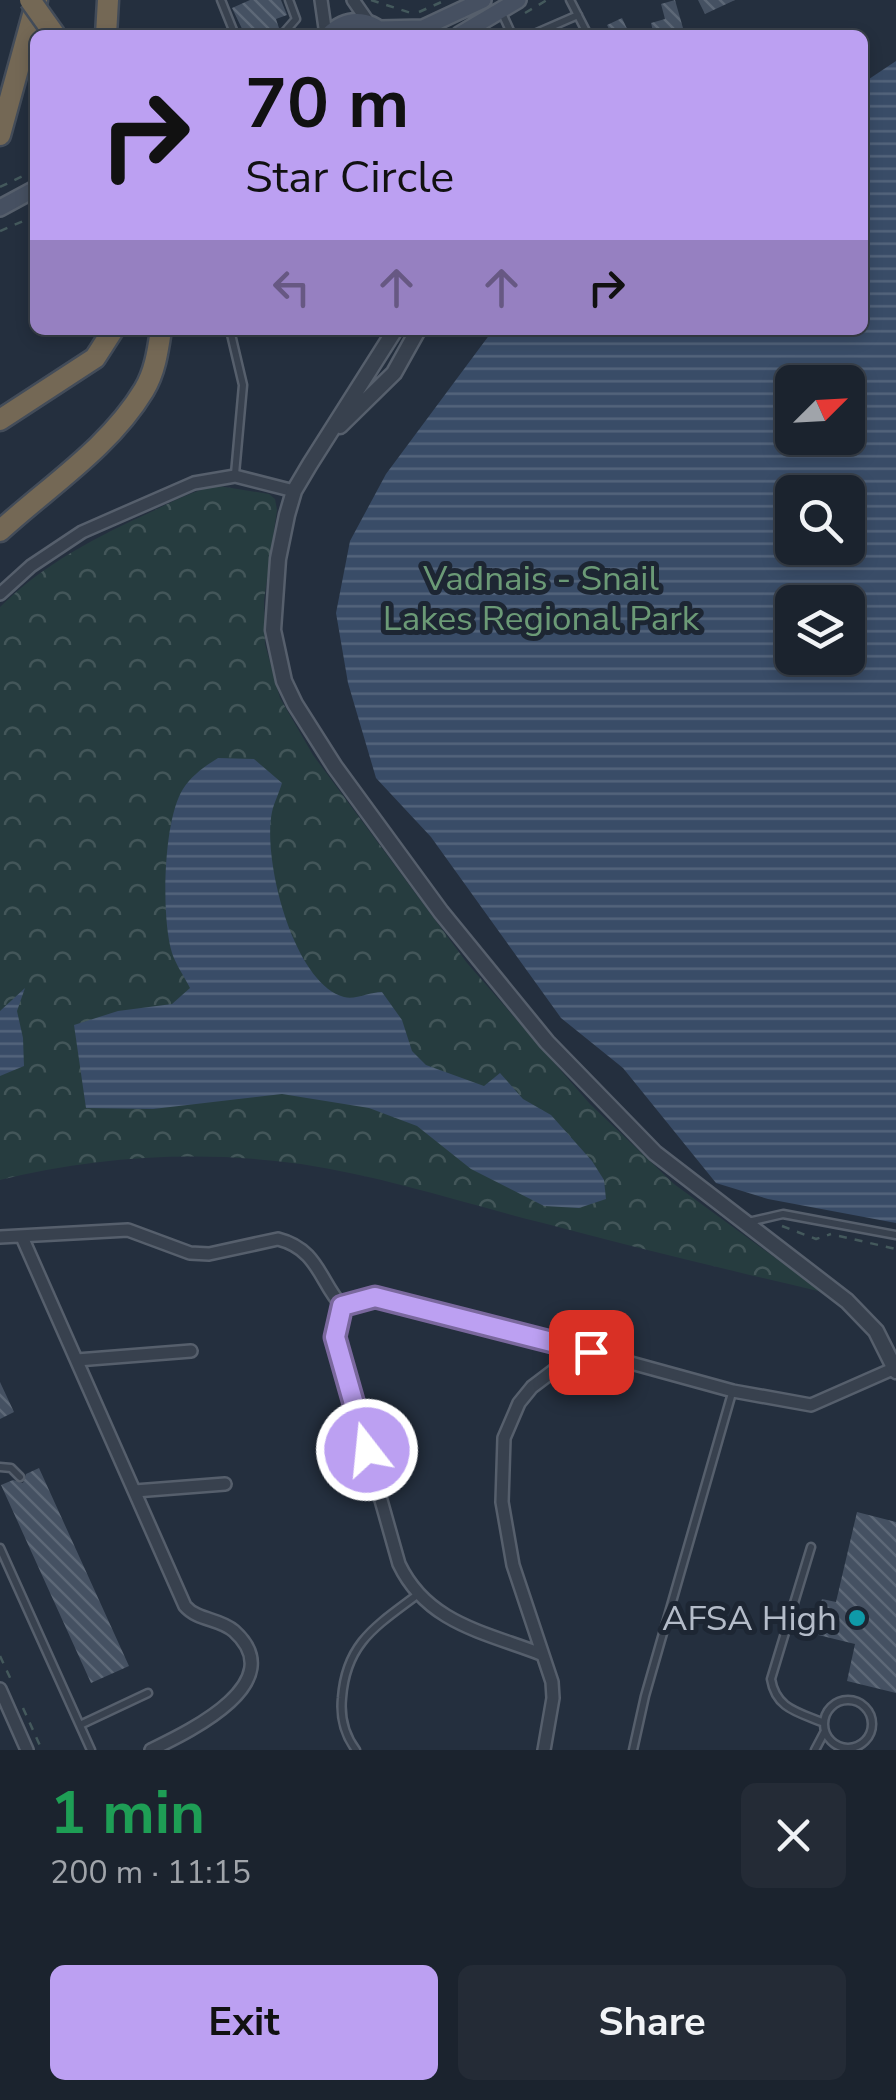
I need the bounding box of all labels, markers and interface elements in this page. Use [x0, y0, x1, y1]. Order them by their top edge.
text: 70 m [245, 56, 409, 152]
icon: right [80, 70, 210, 200]
text: Star Circle [245, 147, 454, 208]
icon: left [264, 260, 319, 315]
icon: ahead [369, 260, 424, 315]
icon: ahead [474, 260, 529, 315]
icon: right [579, 260, 634, 315]
north arrow [775, 365, 865, 455]
map controls [775, 365, 865, 675]
button: search [775, 475, 865, 565]
park label: Vadnais - Snail Lakes Regional Park [383, 555, 700, 642]
button: layers [775, 585, 865, 675]
pin [549, 1310, 634, 1395]
icon: arrive [564, 1325, 619, 1380]
position arrow [315, 1398, 419, 1502]
place label: AFSA High [662, 1595, 837, 1642]
marker: AFSA High [846, 1607, 868, 1629]
text: 1 min [50, 1772, 205, 1854]
button: close [741, 1783, 846, 1888]
text: 200 m · 11:15 [50, 1851, 251, 1894]
button: Exit [50, 1965, 438, 2080]
button: Share [458, 1965, 846, 2080]

